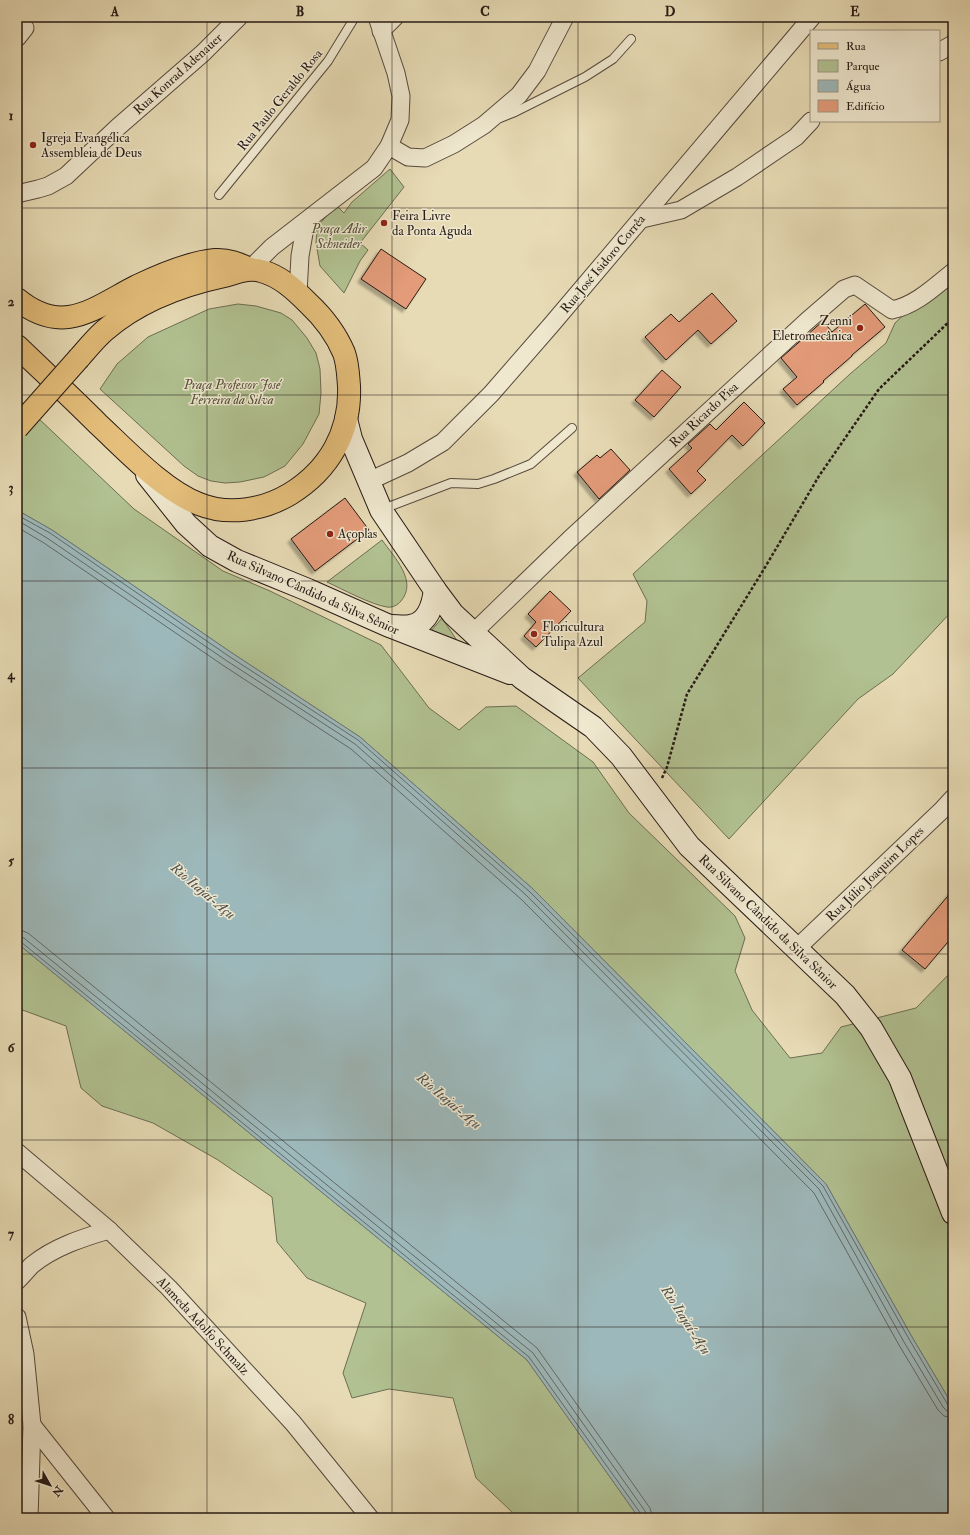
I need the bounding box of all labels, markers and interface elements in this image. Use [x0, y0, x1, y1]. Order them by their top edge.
text: A [110, 4, 120, 20]
text: B [296, 4, 304, 20]
text: C [480, 4, 490, 20]
text: D [665, 4, 676, 20]
text: E [850, 4, 860, 20]
street label: Rua Konrad Adenauer [130, 30, 226, 118]
legend [810, 30, 940, 122]
text: Rua [846, 39, 867, 54]
street label: Rua Paulo Geraldo Rosa [234, 45, 326, 154]
text: Parque [846, 59, 880, 74]
text: Água [845, 79, 872, 94]
text: Edifício [846, 99, 885, 114]
text: 1 [9, 108, 14, 124]
place label: Igreja Evangélica Assembleia de Deus [40, 130, 143, 161]
marker: Igreja Evangélica Assembleia de Deus [28, 140, 38, 150]
place label: Feira Livre da Ponta Aguda [392, 208, 473, 239]
street label: Rua José Isidoro Corrêa [557, 211, 649, 316]
marker: Feira Livre da Ponta Aguda [379, 218, 389, 228]
park label: Praça Adir Schneider [311, 221, 368, 252]
text: 2 [8, 294, 15, 310]
place label: Zenni Eletromecânica [772, 313, 853, 344]
marker: Zenni Eletromecânica [855, 323, 865, 333]
park label: Praça Professor José Ferreira da Silva [183, 377, 283, 408]
street label: Rua Ricardo Pisa [666, 379, 742, 451]
text: 3 [9, 480, 14, 496]
place label: Açoplas [337, 526, 378, 543]
marker: Açoplas [325, 529, 335, 539]
street label: Rua Silvano Cândido da Silva Sênior [224, 548, 402, 638]
place label: Floricultura Tulipa Azul [542, 619, 605, 651]
marker: Floricultura Tulipa Azul [529, 629, 539, 639]
text: 4 [6, 667, 15, 683]
street label: Rua Júlio Joaquim Lopes [823, 823, 928, 926]
street label: Rua Silvano Cândido da Silva Sênior [695, 851, 841, 993]
text: 5 [8, 853, 14, 869]
water label: Rio Itajaí-Açu [167, 858, 239, 923]
text: 6 [8, 1040, 16, 1056]
water label: Rio Itajaí-Açu [413, 1068, 485, 1133]
text: 7 [8, 1226, 15, 1242]
street label: Alameda Adolfo Schmalz [153, 1273, 253, 1379]
water label: Rio Itajaí-Açu [657, 1281, 715, 1358]
text: 8 [8, 1412, 14, 1428]
north arrow [30, 1465, 70, 1505]
text: N [49, 1482, 66, 1500]

